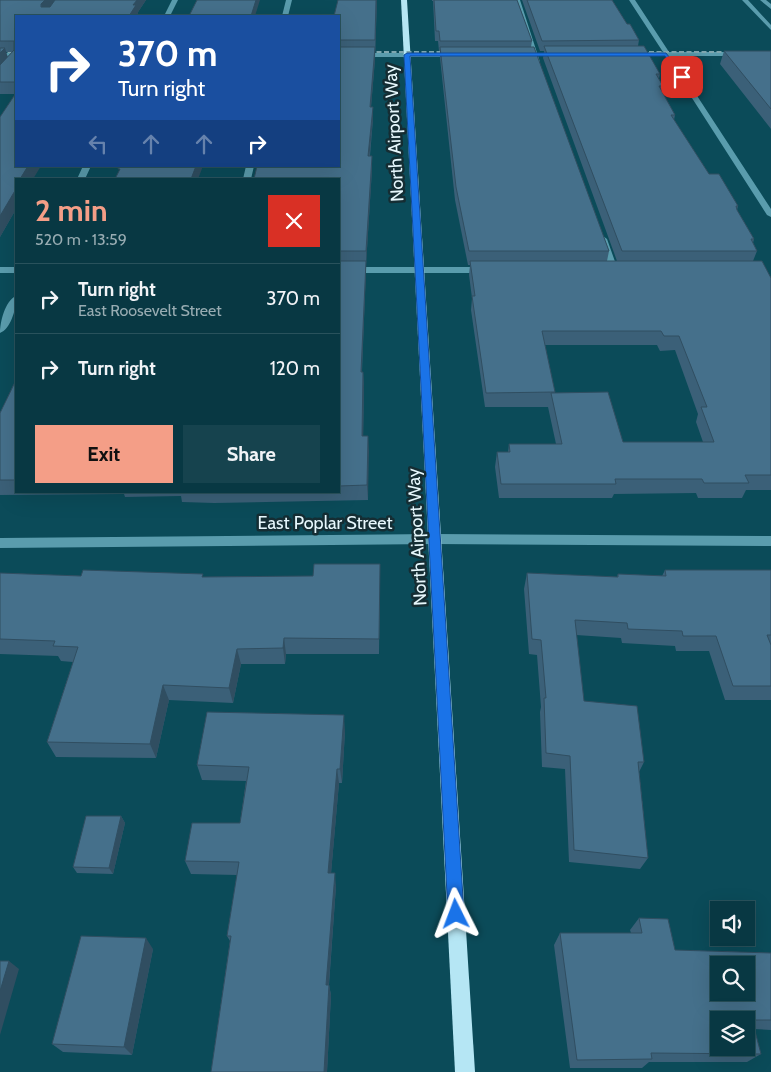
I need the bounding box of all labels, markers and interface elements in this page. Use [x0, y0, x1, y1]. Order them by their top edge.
text: 370 m [118, 32, 217, 75]
icon: right [35, 35, 100, 100]
pin [661, 56, 703, 98]
icon: arrive [668, 63, 696, 91]
street label: North Airport Way [379, 64, 409, 202]
text: Turn right [118, 75, 205, 102]
icon: left [84, 130, 112, 158]
icon: ahead [137, 130, 165, 158]
icon: ahead [190, 130, 218, 158]
icon: right [243, 130, 271, 158]
text: 2 min [35, 192, 107, 229]
button: close [268, 195, 320, 247]
text: 520 m · 13:59 [35, 230, 127, 249]
text: Turn right [78, 278, 156, 301]
icon: right [35, 285, 63, 313]
text: 370 m [266, 287, 320, 310]
text: East Roosevelt Street [78, 301, 222, 320]
icon: right [35, 355, 63, 383]
text: Turn right [78, 357, 156, 380]
text: 120 m [270, 357, 320, 380]
button: Exit [35, 425, 173, 483]
button: Share [183, 425, 320, 483]
street label: North Airport Way [402, 468, 432, 606]
street label: East Poplar Street [257, 512, 393, 534]
position arrow [429, 887, 481, 939]
map controls [710, 901, 755, 1056]
button: sound [710, 901, 755, 946]
button: search [710, 956, 755, 1001]
button: layers [710, 1011, 755, 1056]

